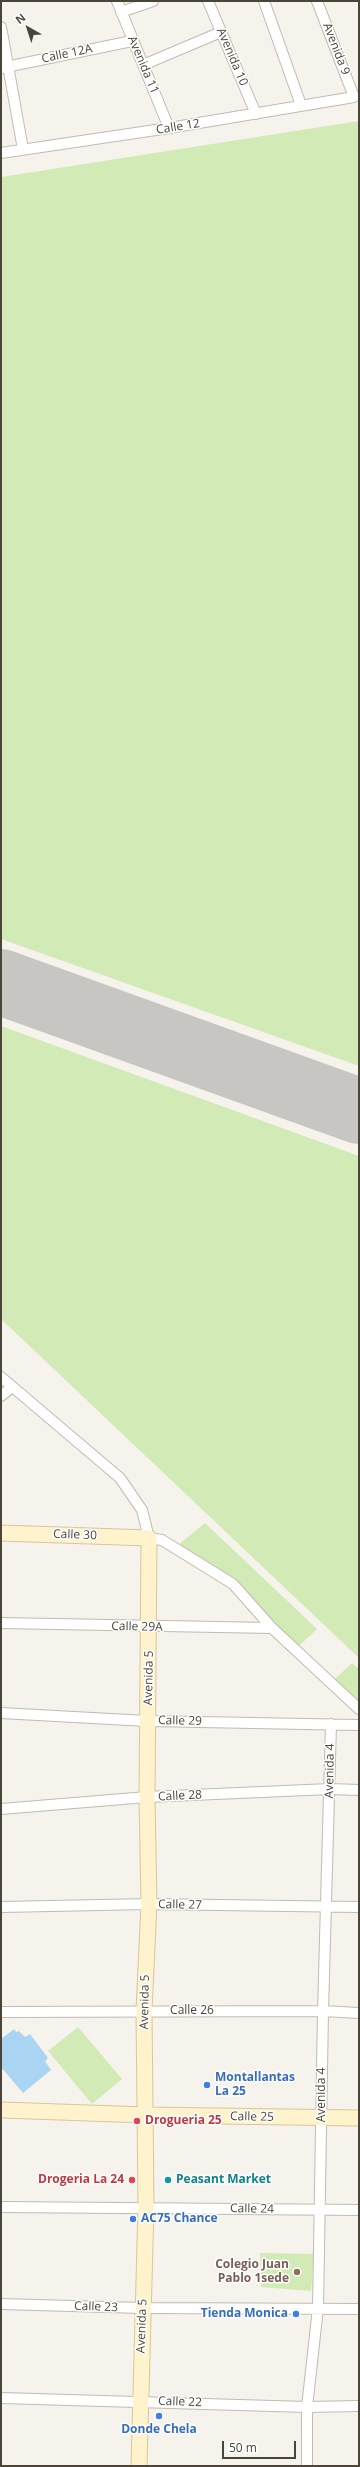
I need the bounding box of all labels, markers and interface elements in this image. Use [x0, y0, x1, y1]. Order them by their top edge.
north arrow [8, 8, 48, 48]
text: N [12, 10, 28, 27]
street label: Avenida 9 [319, 21, 353, 77]
street label: Avenida 10 [213, 26, 251, 88]
street label: Avenida 11 [124, 34, 162, 96]
street label: Calle 12A [40, 42, 94, 66]
street label: Calle 12 [155, 116, 201, 138]
street label: Calle 30 [53, 1527, 97, 1543]
street label: Calle 29A [111, 1619, 163, 1635]
street label: Avenida 5 [141, 1651, 157, 1705]
street label: Calle 29 [158, 1713, 202, 1729]
street label: Avenida 4 [322, 1744, 338, 1798]
street label: Calle 28 [158, 1788, 202, 1804]
street label: Calle 27 [158, 1897, 202, 1913]
street label: Avenida 5 [137, 1975, 153, 2029]
street label: Calle 26 [170, 2004, 214, 2018]
street label: Avenida 4 [315, 2068, 329, 2122]
place label: Montallantas La 25 [215, 2071, 295, 2099]
marker: Montallantas La 25 [202, 2080, 212, 2090]
street label: Calle 25 [230, 2109, 274, 2125]
place label: Drogueria 25 [145, 2114, 222, 2128]
marker: Drogueria 25 [132, 2116, 142, 2126]
place label: Drogeria La 24 [38, 2173, 124, 2187]
place label: Peasant Market [176, 2173, 271, 2187]
marker: Drogeria La 24 [127, 2175, 137, 2185]
marker: Peasant Market [163, 2175, 173, 2185]
street label: Calle 24 [230, 2201, 274, 2217]
place label: AC75 Chance [141, 2212, 218, 2226]
marker: AC75 Chance [128, 2214, 138, 2224]
place label: Colegio Juan Pablo 1sede [215, 2258, 289, 2286]
marker: Colegio Juan Pablo 1sede [292, 2267, 302, 2277]
street label: Avenida 5 [134, 2298, 150, 2354]
street label: Calle 23 [74, 2299, 118, 2315]
place label: Tienda Monica [201, 2307, 288, 2321]
marker: Tienda Monica [291, 2309, 301, 2319]
street label: Calle 22 [158, 2394, 202, 2410]
marker: Donde Chela [154, 2411, 164, 2421]
place label: Donde Chela [121, 2423, 197, 2437]
scale bar [224, 2433, 298, 2459]
text: 50 m [229, 2439, 257, 2456]

